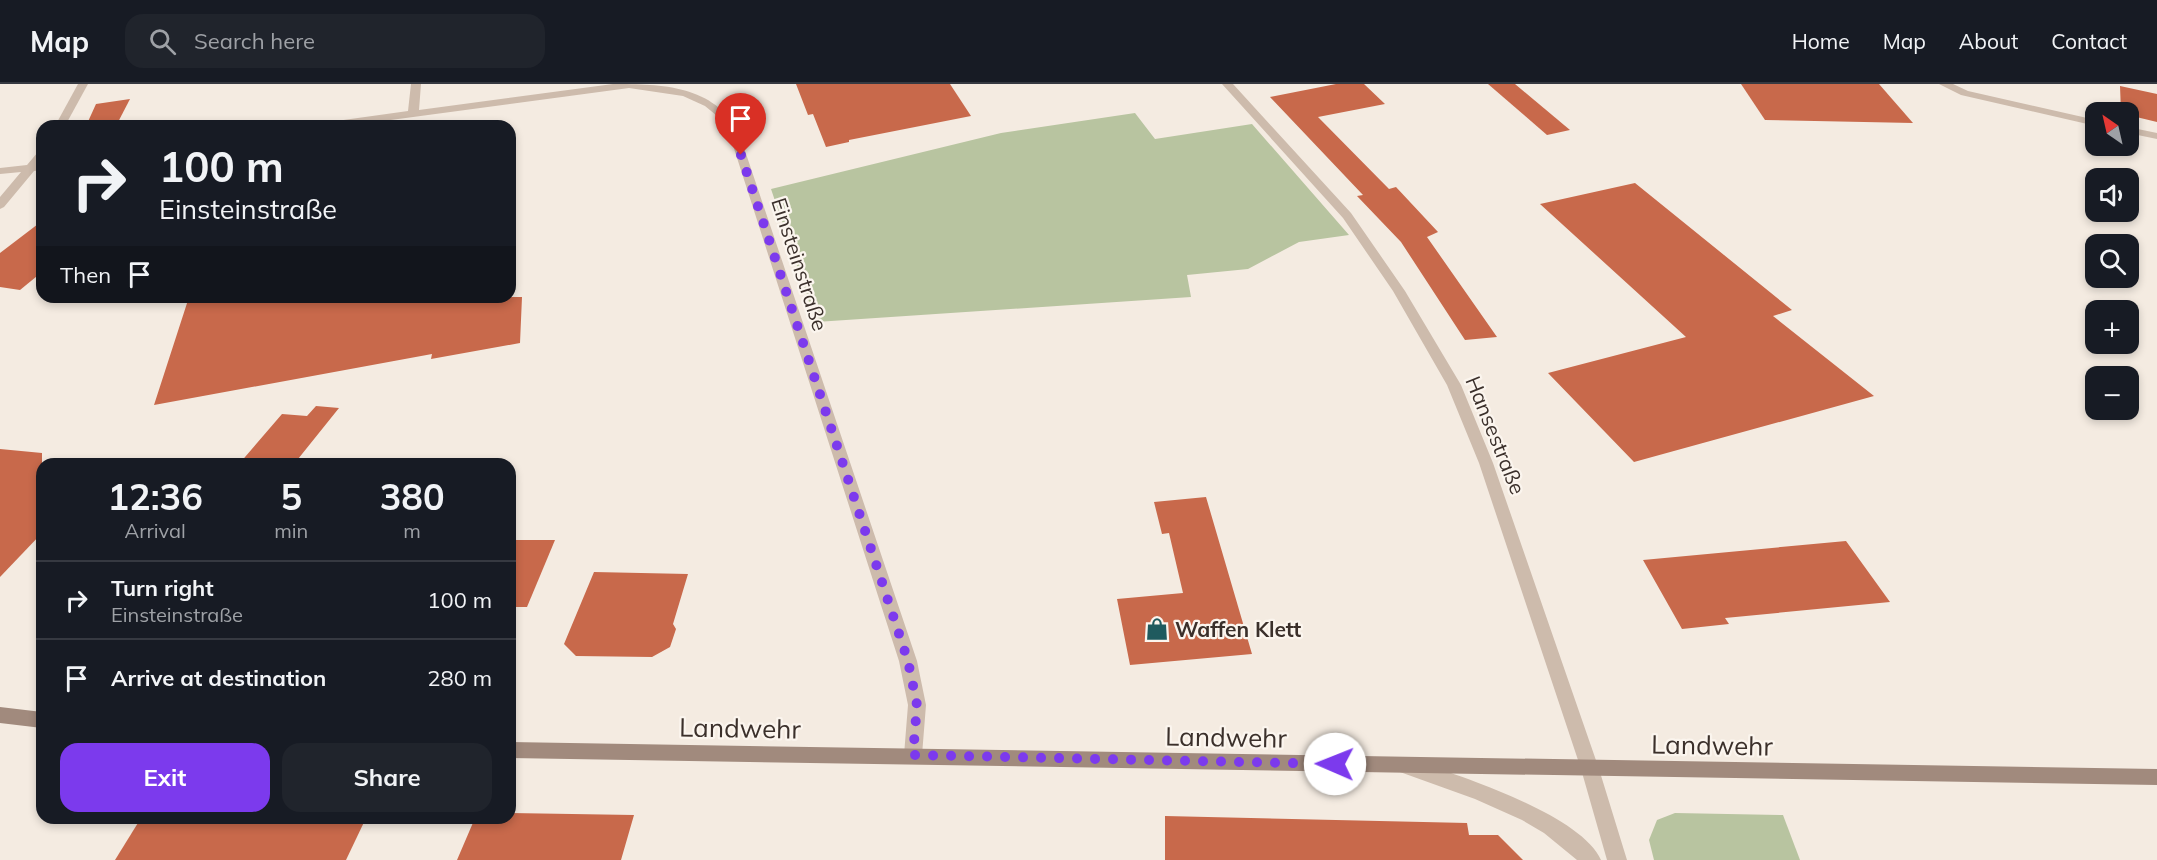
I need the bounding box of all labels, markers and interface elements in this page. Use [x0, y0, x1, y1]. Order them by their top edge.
search box [125, 14, 545, 68]
text: Map [30, 24, 89, 59]
icon: search [146, 25, 179, 58]
text: Search here [194, 27, 315, 55]
text: Home [1792, 28, 1850, 54]
text: Map [1883, 28, 1926, 54]
text: About [1959, 28, 2018, 54]
text: Contact [2051, 28, 2127, 54]
pin [715, 93, 766, 155]
icon: arrive [724, 102, 757, 135]
north arrow [2085, 102, 2139, 156]
map controls [2085, 102, 2139, 420]
text: 100 m [159, 140, 284, 193]
icon: right [60, 144, 138, 222]
button: sound [2085, 168, 2139, 222]
text: Einsteinstraße [159, 192, 337, 226]
street label: Einsteinstraße [766, 194, 834, 334]
button: search [2085, 234, 2139, 288]
icon: arrive [123, 258, 156, 291]
text: Then [60, 261, 111, 289]
button: + [2085, 300, 2139, 354]
button: − [2085, 366, 2139, 420]
street label: Hansestraße [1460, 372, 1532, 498]
text: 12:36 [107, 474, 203, 519]
text: 5 [280, 474, 302, 519]
text: 380 [380, 474, 445, 519]
text: Arrival [125, 518, 186, 543]
text: min [274, 518, 308, 543]
text: m [403, 518, 421, 543]
text: Turn right [111, 574, 214, 602]
icon: right [60, 584, 93, 617]
text: 100 m [427, 586, 492, 614]
text: Einsteinstraße [111, 602, 243, 627]
shop icon: Waffen Klett [1144, 616, 1170, 642]
place label: Waffen Klett [1175, 616, 1301, 642]
icon: arrive [60, 662, 93, 695]
text: Arrive at destination [111, 664, 326, 692]
text: 280 m [427, 664, 492, 692]
street label: Landwehr [679, 710, 802, 746]
street label: Landwehr [1165, 719, 1288, 755]
street label: Landwehr [1651, 727, 1774, 763]
position arrow [1303, 732, 1367, 796]
button: Exit [60, 743, 270, 812]
button: Share [282, 743, 492, 812]

